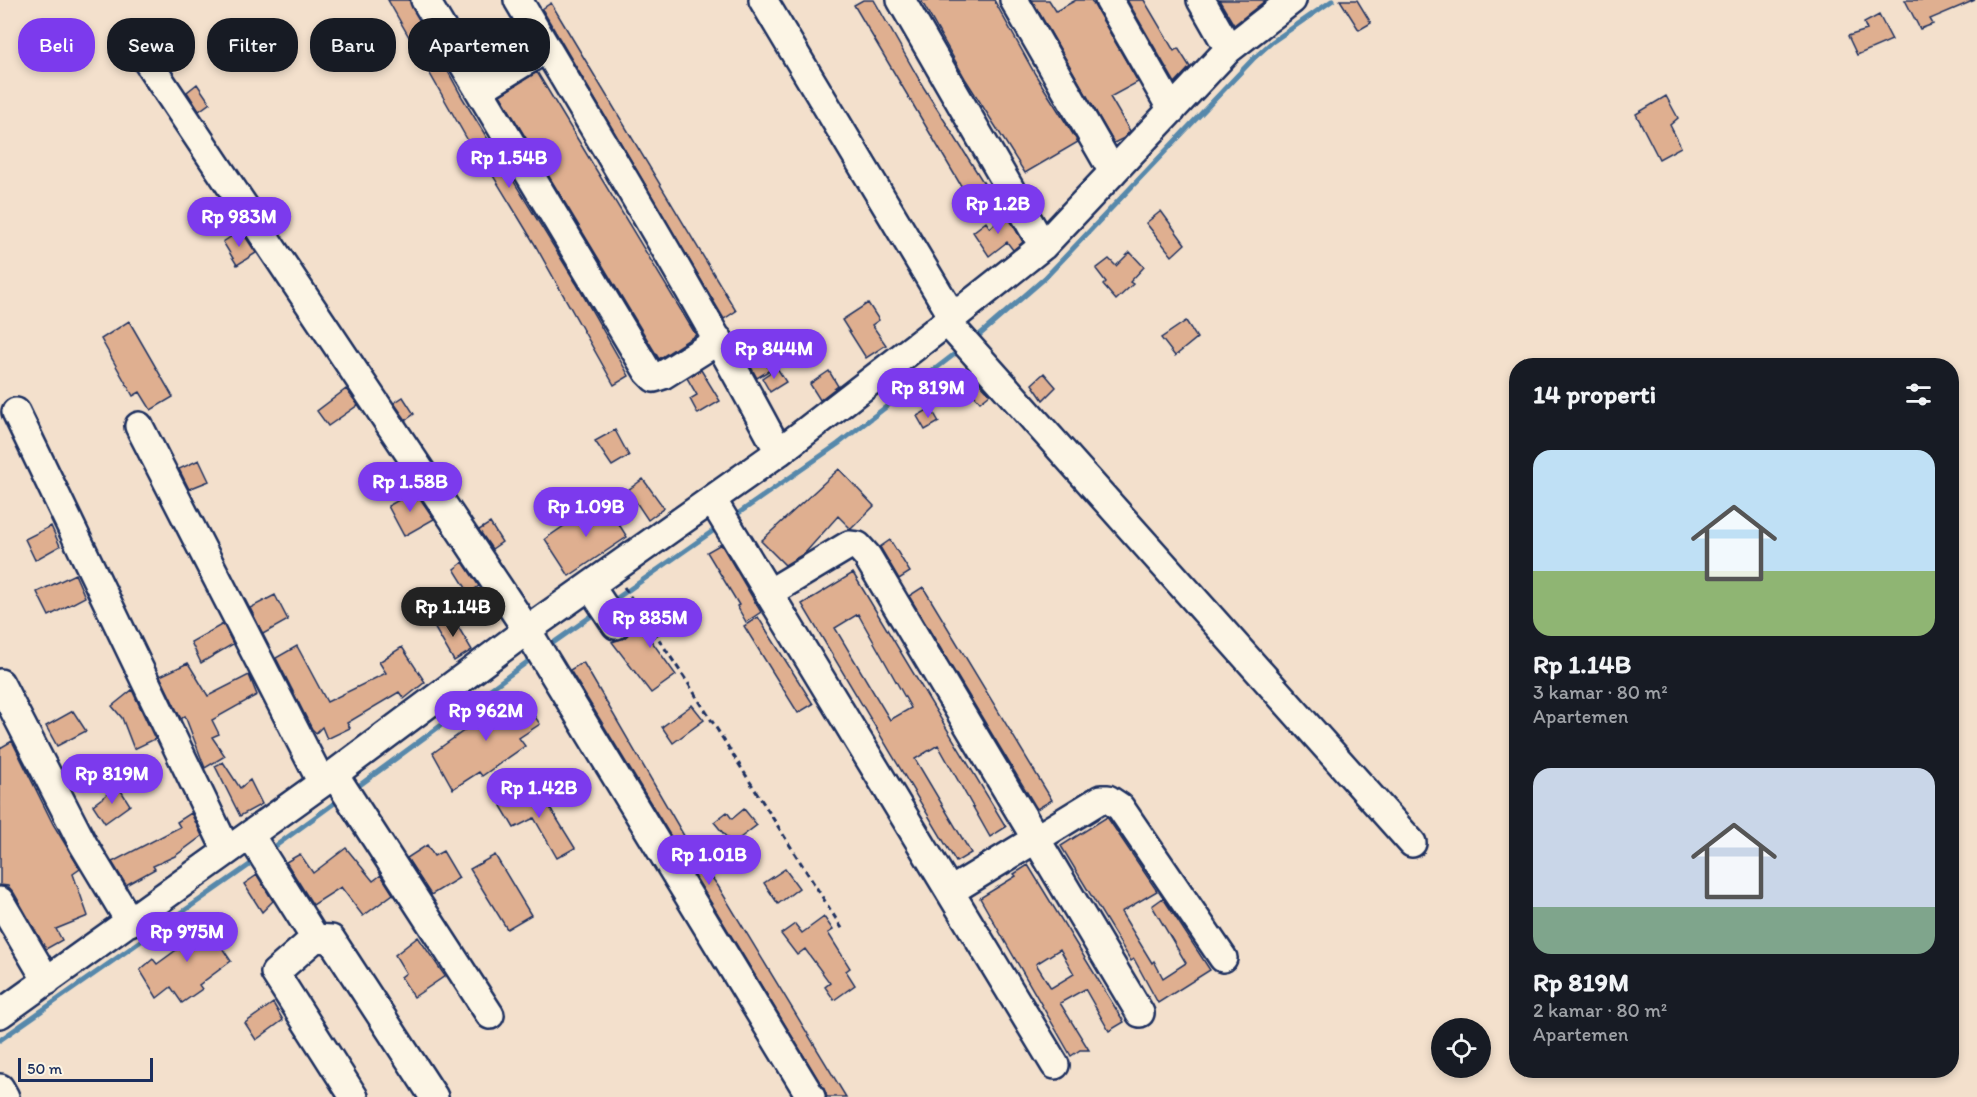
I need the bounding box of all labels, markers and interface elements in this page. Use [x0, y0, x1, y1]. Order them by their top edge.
chip: Beli [18, 18, 95, 72]
chip: Sewa [107, 18, 195, 72]
chip: Filter [207, 18, 298, 72]
chip: Baru [310, 18, 396, 72]
chip: Apartemen [408, 18, 550, 72]
pin: Rp 1.54B [447, 138, 571, 189]
text: Rp 1.54B [471, 145, 547, 169]
pin: Rp 1.2B [943, 184, 1053, 235]
text: Rp 1.2B [966, 191, 1030, 215]
pin: Rp 983M [184, 197, 294, 248]
text: Rp 983M [201, 204, 277, 228]
pin: Rp 844M [719, 329, 829, 380]
text: Rp 844M [735, 336, 813, 360]
pin: Rp 819M [873, 368, 983, 419]
text: Rp 819M [891, 375, 965, 399]
text: 14 properti [1533, 378, 1656, 410]
icon: filters [1902, 378, 1935, 411]
pin: Rp 1.58B [348, 462, 472, 513]
text: Rp 1.58B [372, 469, 448, 493]
pin: Rp 1.09B [524, 487, 648, 538]
icon: home [1680, 489, 1788, 597]
text: Rp 1.09B [547, 494, 625, 518]
pin: Rp 1.14B [391, 587, 515, 638]
text: Rp 1.14B [415, 594, 491, 618]
pin: Rp 885M [595, 598, 705, 649]
text: Rp 885M [612, 605, 688, 629]
text: Rp 1.14B [1533, 648, 1631, 680]
text: 3 kamar · 80 m² [1533, 680, 1668, 704]
pin: Rp 962M [431, 691, 541, 742]
text: Rp 962M [449, 698, 523, 722]
text: Apartemen [1533, 704, 1628, 728]
pin: Rp 819M [57, 754, 167, 805]
text: Rp 819M [75, 761, 149, 785]
pin: Rp 1.42B [477, 768, 601, 819]
text: Rp 1.42B [501, 775, 577, 799]
icon: home [1680, 807, 1788, 915]
pin: Rp 1.01B [647, 835, 771, 886]
text: Rp 1.01B [671, 842, 747, 866]
pin: Rp 975M [132, 912, 242, 963]
text: Rp 975M [150, 919, 224, 943]
text: Rp 819M [1533, 966, 1629, 998]
text: 2 kamar · 80 m² [1533, 998, 1667, 1022]
map controls [1431, 1018, 1491, 1078]
button: locate [1431, 1018, 1491, 1078]
text: Apartemen [1533, 1022, 1628, 1046]
scale bar [18, 1055, 153, 1082]
text: 50 m [27, 1059, 62, 1078]

